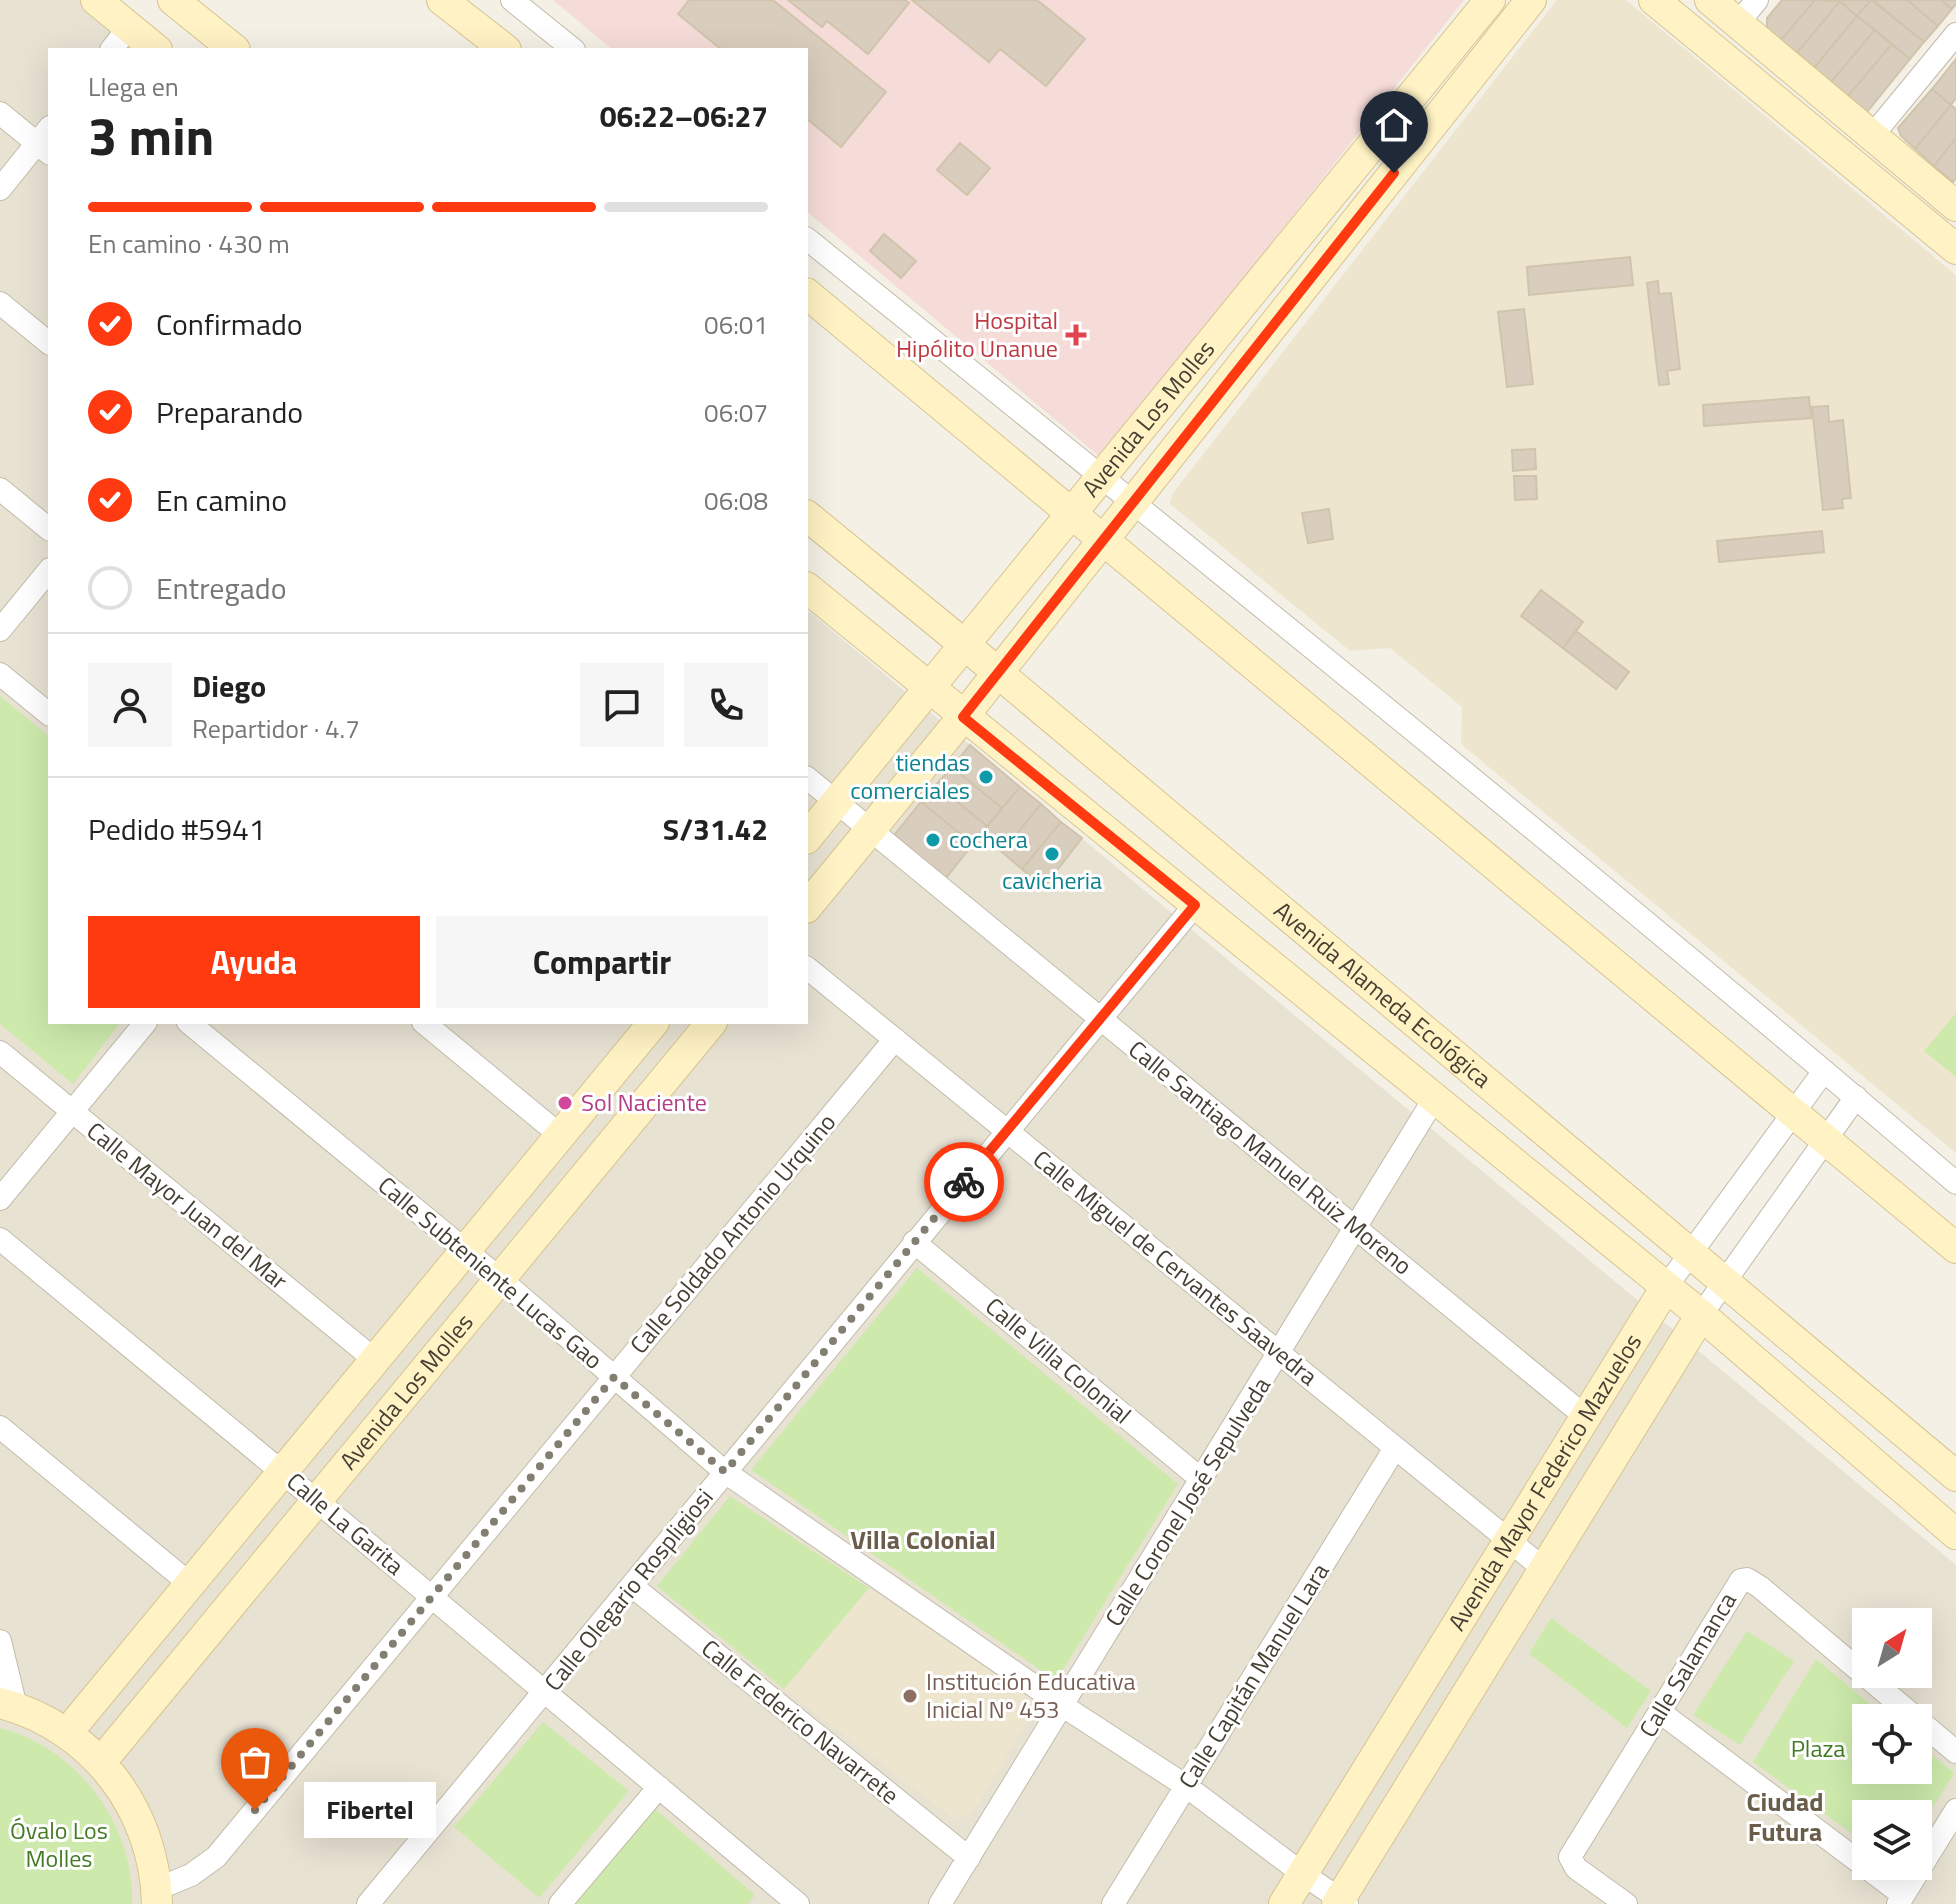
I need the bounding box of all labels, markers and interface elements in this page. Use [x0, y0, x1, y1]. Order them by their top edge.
text: Llega en [88, 67, 179, 106]
pin [1360, 91, 1428, 173]
text: 06:22–06:27 [600, 93, 768, 139]
text: 3 min [88, 96, 214, 175]
icon: home [1372, 103, 1416, 147]
text: En camino · 430 m [88, 224, 290, 263]
text: Confirmado [156, 301, 303, 347]
icon: check [88, 302, 132, 346]
place label: Hospital Hipólito Unanue [896, 302, 1058, 366]
text: 06:01 [704, 305, 768, 344]
marker: Hospital Hipólito Unanue [1065, 324, 1087, 346]
street label: Avenida Los Molles [1073, 332, 1223, 505]
text: Preparando [156, 389, 303, 435]
icon: check [88, 390, 132, 434]
text: 06:07 [704, 393, 768, 432]
text: En camino [156, 477, 287, 523]
icon: check [88, 478, 132, 522]
text: 06:08 [704, 481, 768, 520]
text: Entregado [156, 565, 287, 611]
button: person [88, 663, 172, 747]
text: Diego [192, 663, 266, 709]
button: chat [580, 663, 664, 747]
button: phone [684, 663, 768, 747]
text: Repartidor · 4.7 [192, 709, 360, 748]
place label: tiendas comerciales [850, 744, 970, 808]
marker: tiendas comerciales [977, 768, 995, 786]
text: Pedido #5941 [88, 806, 266, 852]
text: S/31.42 [663, 806, 768, 852]
place label: cochera [949, 821, 1028, 857]
marker: cochera [924, 831, 942, 849]
marker: cavicheria [1043, 845, 1061, 863]
place label: cavicheria [1002, 862, 1102, 898]
street label: Avenida Alameda Ecológica [1266, 892, 1500, 1096]
button: Ayuda [88, 916, 420, 1008]
button: Compartir [436, 916, 768, 1008]
street label: Calle Santiago Manuel Ruiz Moreno [1121, 1031, 1420, 1283]
place label: Sol Naciente [581, 1084, 707, 1120]
marker: Sol Naciente [556, 1094, 574, 1112]
street label: Calle Soldado Antonio Urquino [621, 1105, 844, 1361]
street label: Calle Mayor Juan del Mar [79, 1113, 296, 1298]
street label: Calle Miguel de Cervantes Saavedra [1026, 1141, 1326, 1394]
courier [924, 1142, 1004, 1222]
icon: bike [942, 1160, 986, 1204]
street label: Calle Subteniente Lucas Gao [370, 1167, 611, 1377]
street label: Calle Villa Colonial [978, 1288, 1139, 1432]
street label: Avenida Los Molles [330, 1305, 481, 1477]
street label: Avenida Mayor Federico Mazuelos [1438, 1326, 1650, 1637]
street label: Calle Coronel José Sepulveda [1096, 1370, 1279, 1633]
street label: Calle La Garita [279, 1463, 412, 1583]
street label: Calle Olegario Rospligiosi [535, 1480, 721, 1698]
district label: Villa Colonial [850, 1520, 996, 1559]
street label: Calle Capitán Manuel Lara [1169, 1556, 1337, 1795]
street label: Calle Salamanca [1630, 1585, 1745, 1744]
north arrow [1852, 1608, 1932, 1688]
map controls [1852, 1608, 1932, 1880]
street label: Calle Federico Navarrete [694, 1630, 907, 1812]
place label: Institución Educativa Inicial Nº 453 [926, 1663, 1135, 1727]
marker: Institución Educativa Inicial Nº 453 [901, 1687, 919, 1705]
button: locate [1852, 1704, 1932, 1784]
pin [221, 1728, 289, 1810]
park label: Plaza [1791, 1730, 1845, 1766]
icon: bag [233, 1740, 277, 1784]
callout: Fibertel [303, 1782, 435, 1838]
district label: Ciudad Futura [1746, 1782, 1824, 1851]
text: Fibertel [326, 1790, 414, 1829]
button: layers [1852, 1800, 1932, 1880]
park label: Óvalo Los Molles [10, 1812, 108, 1876]

